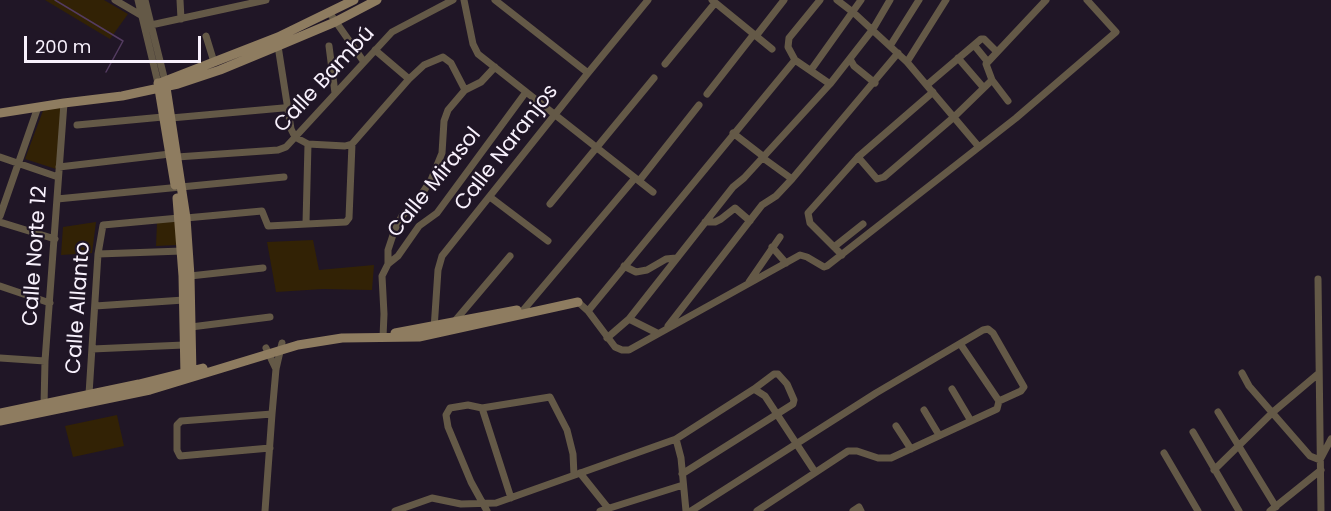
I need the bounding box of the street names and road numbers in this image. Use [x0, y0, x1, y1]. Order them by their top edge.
street label: Calle Bambú [270, 22, 380, 138]
street label: Calle Naranjos [450, 80, 564, 216]
street label: Calle Mirasol [383, 123, 487, 243]
street label: Calle Norte 12 [19, 185, 53, 327]
street label: Calle Allanto [62, 241, 96, 375]

